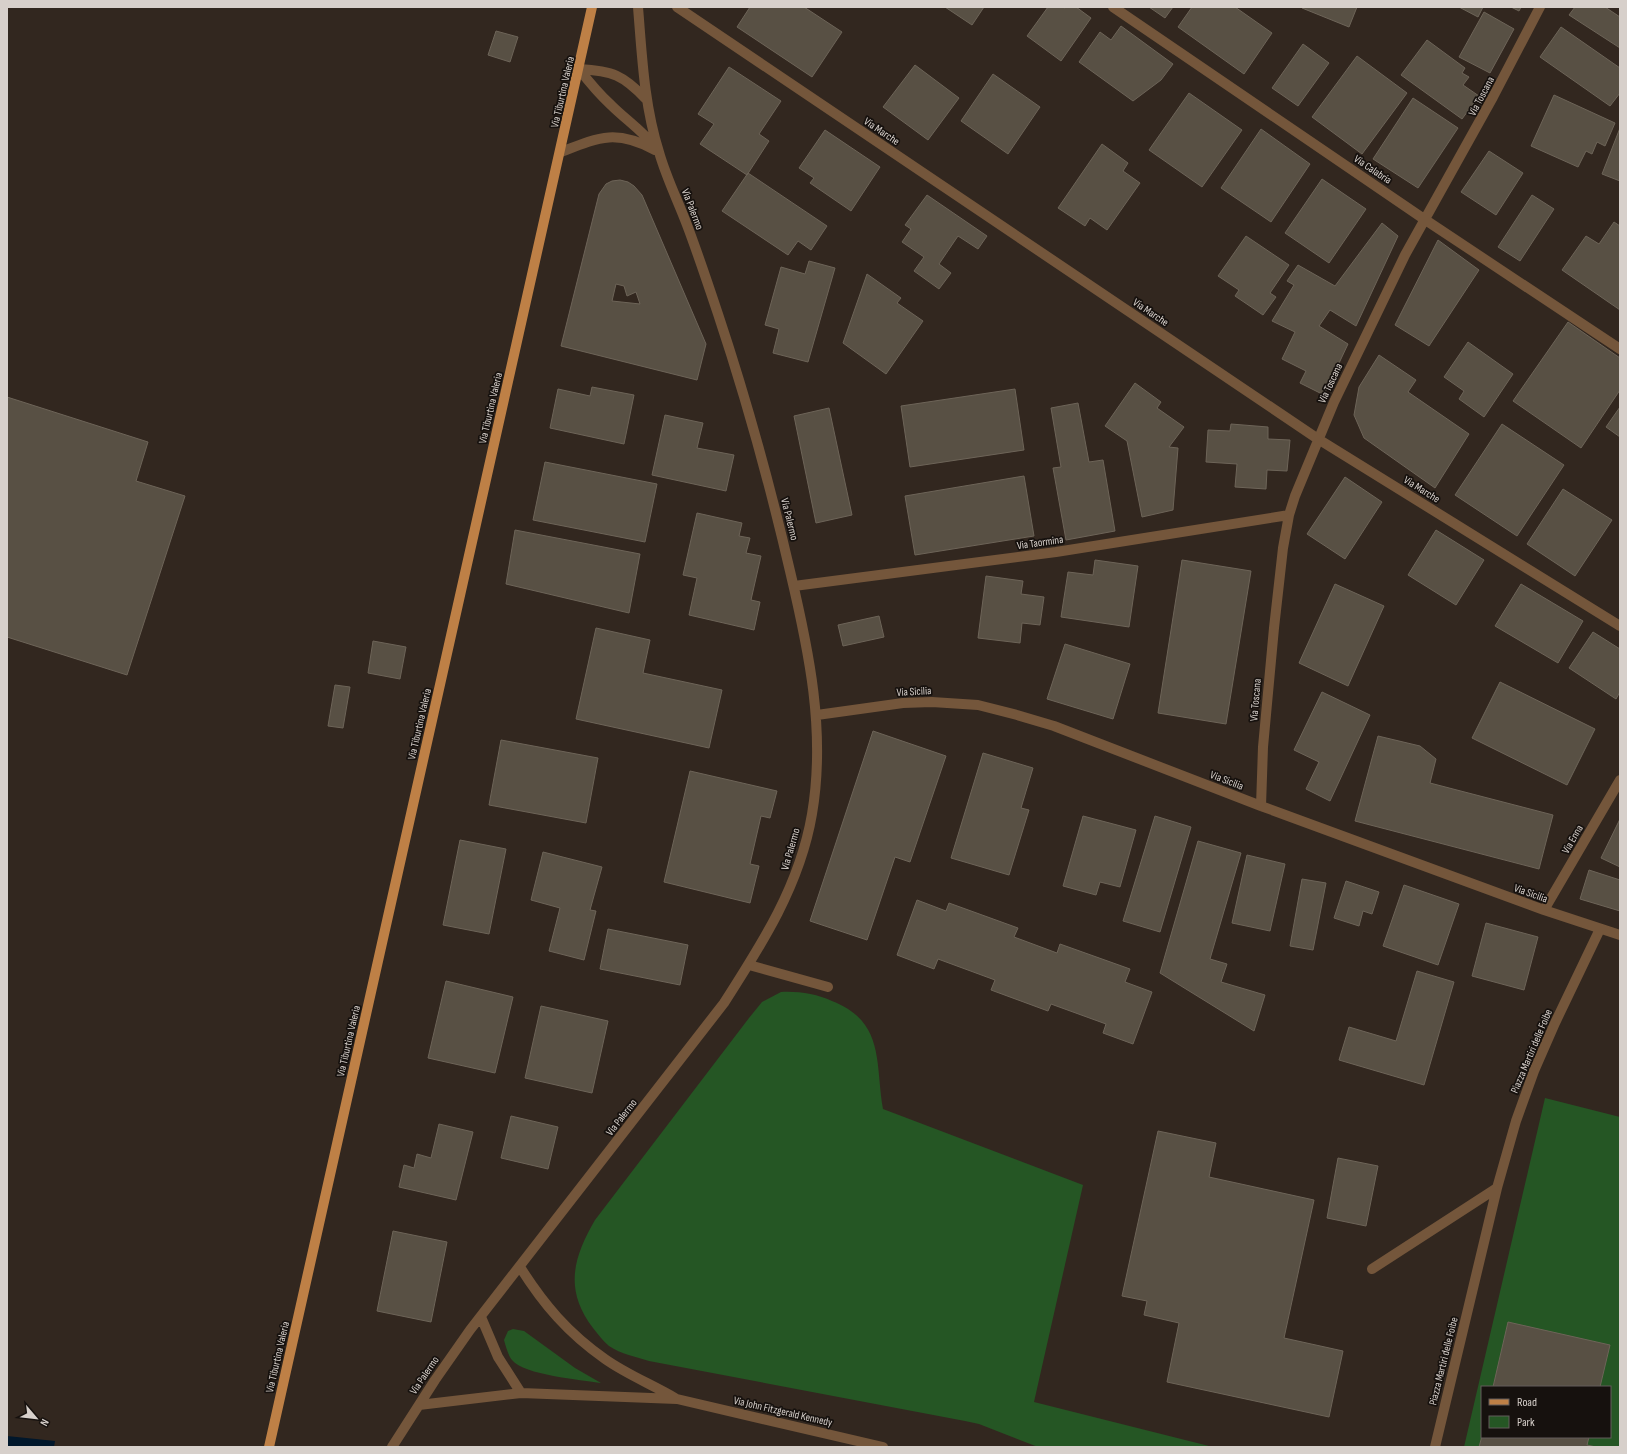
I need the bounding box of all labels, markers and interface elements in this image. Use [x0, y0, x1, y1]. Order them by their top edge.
street label: Via Tiburtina Valeria [548, 55, 577, 129]
street label: Via Toscana [1466, 74, 1497, 118]
street label: Via Marche [861, 115, 902, 148]
street label: Via Calabria [1351, 152, 1394, 187]
street label: Via Palermo [679, 187, 706, 232]
street label: Via Marche [1130, 296, 1171, 329]
street label: Via Toscana [1316, 361, 1345, 405]
street label: Via Tiburtina Valeria [476, 371, 505, 445]
street label: Via Marche [1401, 473, 1442, 506]
street label: Via Palermo [778, 497, 801, 542]
street label: Via Taormina [1016, 533, 1064, 552]
street label: Via Toscana [1247, 678, 1264, 722]
street label: Via Sicilia [896, 684, 932, 699]
street label: Via Tiburtina Valeria [405, 687, 434, 761]
street label: Via Sicilia [1208, 768, 1245, 793]
street label: Via Enna [1559, 823, 1586, 856]
street label: Via Palermo [778, 826, 803, 872]
street label: Via Sicilia [1512, 881, 1549, 906]
street label: Via Tiburtina Valeria [334, 1004, 363, 1078]
street label: Piazza Martiri delle Foibe [1508, 1007, 1555, 1095]
street label: Via Palermo [603, 1096, 640, 1138]
street label: Piazza Martiri delle Foibe [1426, 1316, 1461, 1406]
street label: Via Tiburtina Valeria [263, 1320, 292, 1394]
street label: Via Palermo [407, 1353, 442, 1397]
legend [1481, 1386, 1611, 1438]
street label: Via John Fitzgerald Kennedy [732, 1394, 834, 1429]
text: Road [1517, 1395, 1537, 1410]
north arrow [16, 1398, 56, 1438]
text: Park [1517, 1415, 1535, 1430]
text: N [37, 1417, 52, 1428]

